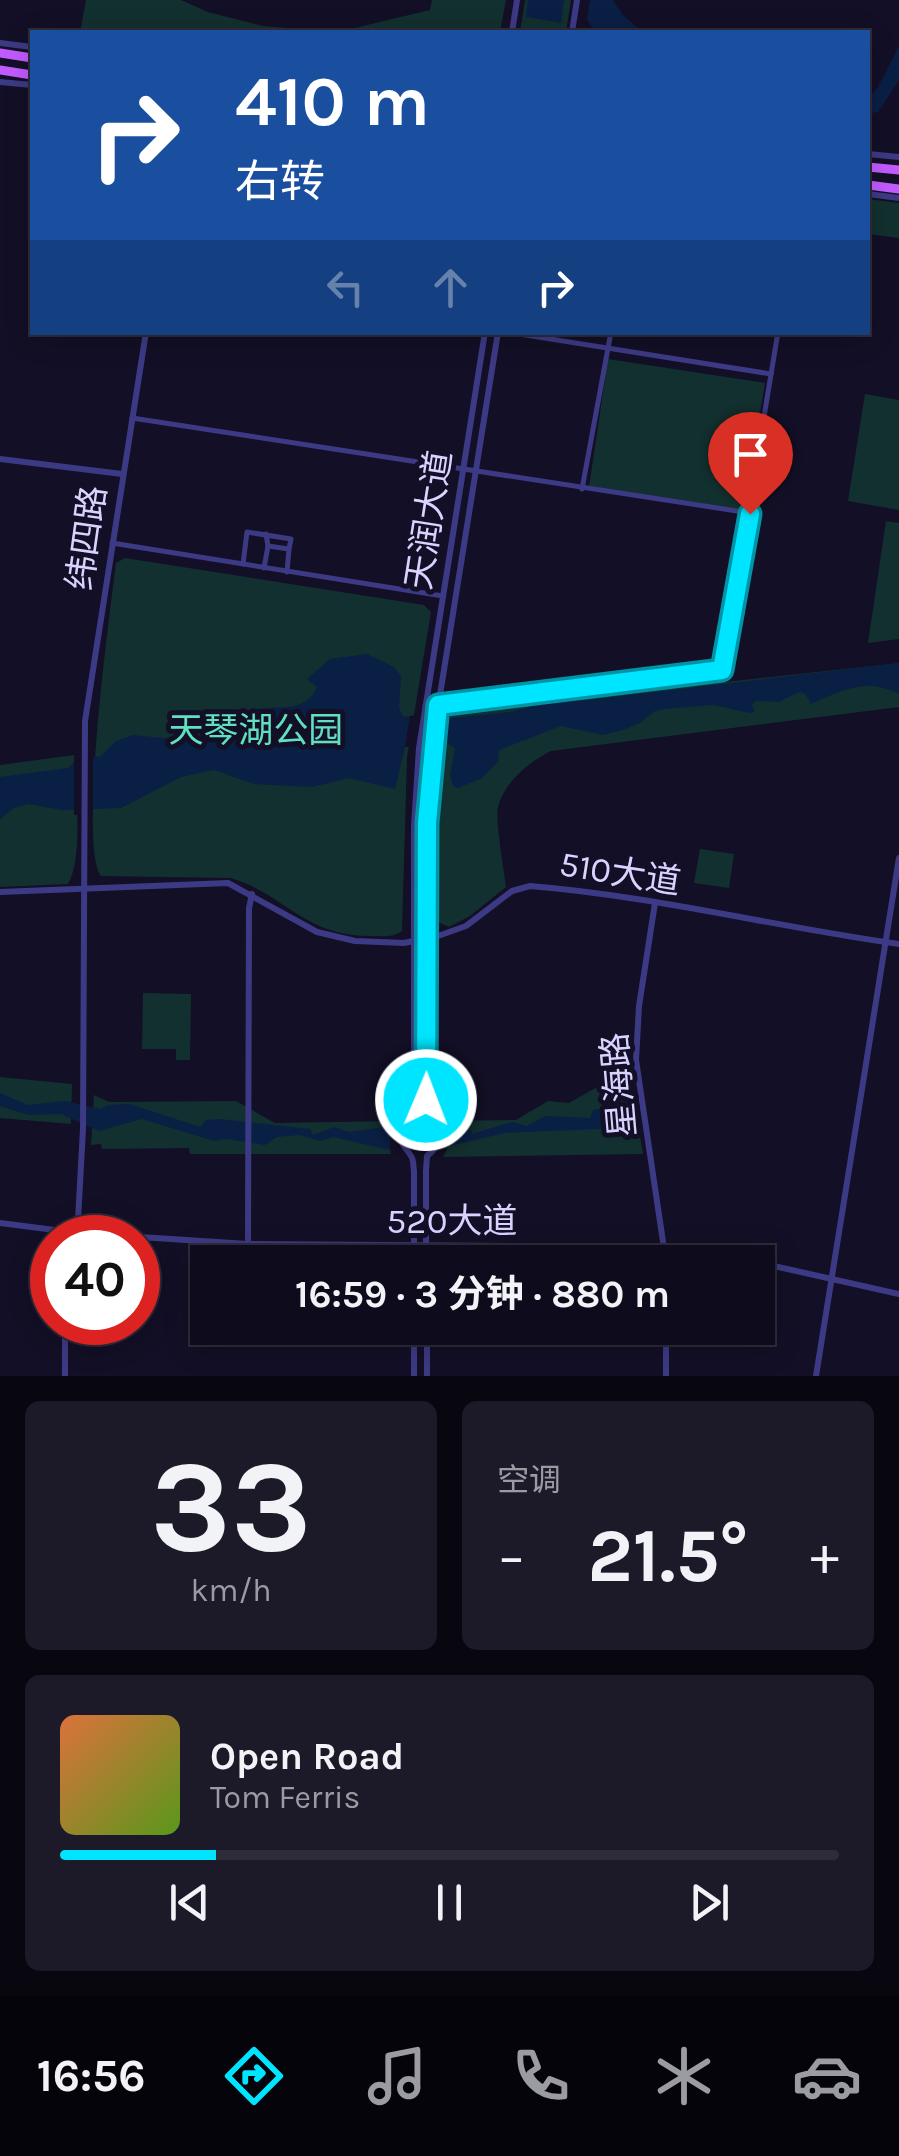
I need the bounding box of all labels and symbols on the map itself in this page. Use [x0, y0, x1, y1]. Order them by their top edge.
pin [708, 412, 793, 515]
street label: 天润大道 [398, 448, 460, 592]
street label: 纬四路 [59, 483, 115, 593]
park label: 天琴湖公园 [168, 710, 344, 751]
street label: 510大道 [556, 843, 684, 903]
street label: 星海路 [594, 1031, 644, 1139]
position arrow [374, 1048, 478, 1152]
street label: 520大道 [387, 1201, 517, 1242]
speed limit sign: 40 [30, 1215, 160, 1345]

